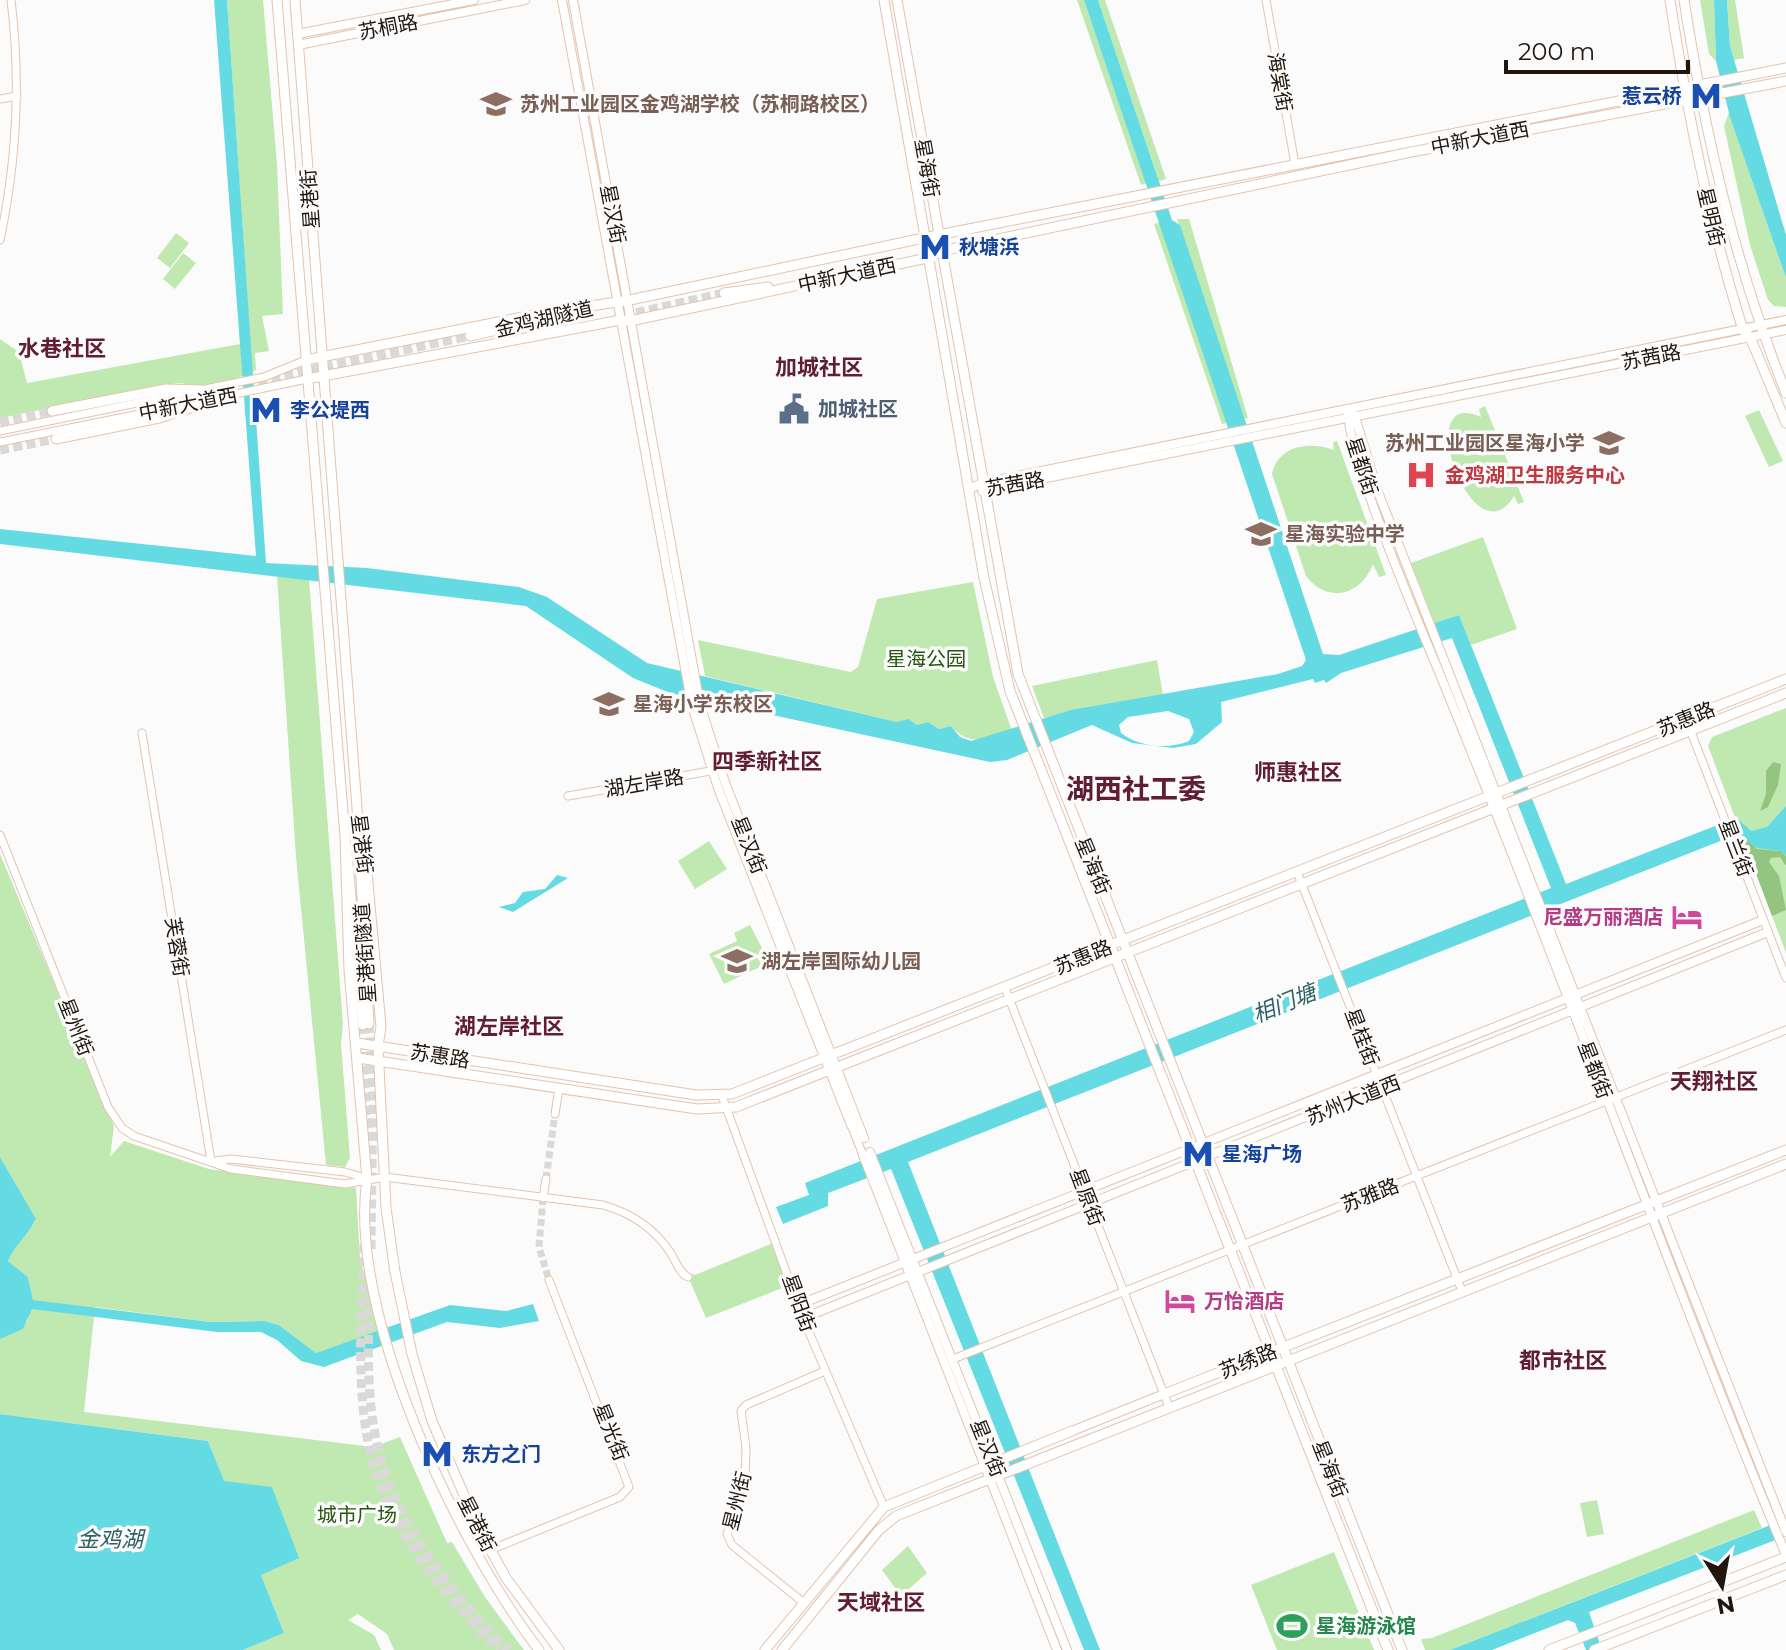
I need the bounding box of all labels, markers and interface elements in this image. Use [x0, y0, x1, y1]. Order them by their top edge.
street label: 苏桐路 [356, 9, 420, 45]
scale bar [1506, 24, 1688, 74]
text: 200 m [1518, 37, 1595, 66]
street label: 海棠街 [1263, 50, 1297, 114]
metro station icon: 惹云桥 [1689, 79, 1723, 113]
place label: 惹云桥 [1622, 84, 1682, 108]
school or university icon: 苏州工业园区金鸡湖学校（苏桐路校区） [479, 87, 513, 121]
place label: 苏州工业园区金鸡湖学校（苏桐路校区） [520, 92, 880, 116]
street label: 中新大道西 [1429, 117, 1531, 159]
street label: 星海街 [910, 136, 944, 200]
street label: 星港街 [296, 168, 324, 230]
street label: 星汉街 [595, 182, 631, 246]
street label: 星明街 [1693, 185, 1729, 249]
metro station icon: 秋塘浜 [918, 230, 952, 264]
place label: 秋塘浜 [959, 235, 1019, 259]
street label: 中新大道西 [796, 253, 898, 297]
street label: 金鸡湖隧道 [493, 296, 595, 342]
district label: 水巷社区 [18, 335, 106, 362]
street label: 苏茜路 [1619, 339, 1683, 375]
district label: 加城社区 [775, 354, 863, 381]
street label: 中新大道西 [137, 383, 239, 425]
public building icon: 加城社区 [777, 392, 811, 426]
metro station icon: 李公堤西 [249, 393, 283, 427]
place label: 加城社区 [818, 397, 898, 421]
place label: 李公堤西 [290, 398, 370, 422]
school or university icon: 苏州工业园区星海小学 [1592, 426, 1626, 460]
place label: 苏州工业园区星海小学 [1385, 431, 1585, 455]
street label: 星都街 [1341, 434, 1383, 498]
hospital icon: 金鸡湖卫生服务中心 [1404, 458, 1438, 492]
place label: 金鸡湖卫生服务中心 [1445, 463, 1625, 487]
street label: 苏茜路 [983, 467, 1047, 501]
school or university icon: 星海实验中学 [1244, 517, 1278, 551]
place label: 星海实验中学 [1285, 522, 1405, 546]
park label: 星海公园 [886, 647, 966, 671]
school or university icon: 星海小学东校区 [592, 687, 626, 721]
place label: 星海小学东校区 [633, 692, 773, 716]
street label: 苏惠路 [1654, 697, 1718, 741]
district label: 四季新社区 [712, 748, 822, 775]
district label: 师惠社区 [1254, 759, 1342, 786]
street label: 湖左岸路 [603, 764, 685, 802]
district label: 湖西社工委 [1066, 772, 1206, 806]
street label: 星港街 [346, 813, 378, 875]
street label: 星汉街 [727, 813, 771, 877]
street label: 星兰街 [1714, 816, 1758, 880]
street label: 星海街 [1070, 834, 1116, 898]
hotel icon: 尼盛万丽酒店 [1670, 900, 1704, 934]
street label: 星港街隧道 [350, 902, 380, 1004]
place label: 尼盛万丽酒店 [1543, 905, 1663, 929]
street label: 芙蓉街 [160, 915, 194, 979]
street label: 苏惠路 [1051, 935, 1115, 979]
school or university icon: 湖左岸国际幼儿园 [720, 944, 754, 978]
place label: 湖左岸国际幼儿园 [761, 949, 921, 973]
water label: 相门塘 [1249, 977, 1324, 1028]
street label: 星州街 [54, 995, 98, 1059]
street label: 星桂街 [1340, 1005, 1384, 1069]
district label: 湖左岸社区 [454, 1013, 564, 1040]
street label: 星都街 [1573, 1038, 1617, 1102]
street label: 苏惠路 [408, 1039, 472, 1073]
district label: 天翔社区 [1670, 1068, 1758, 1095]
street label: 苏州大道西 [1302, 1070, 1404, 1130]
metro station icon: 星海广场 [1181, 1137, 1215, 1171]
place label: 星海广场 [1222, 1142, 1302, 1166]
street label: 星原街 [1065, 1165, 1109, 1229]
street label: 苏雅路 [1338, 1173, 1402, 1217]
street label: 星阳街 [777, 1271, 821, 1335]
hotel icon: 万怡酒店 [1163, 1284, 1197, 1318]
place label: 万怡酒店 [1204, 1289, 1284, 1313]
street label: 苏绣路 [1216, 1339, 1280, 1383]
district label: 都市社区 [1519, 1347, 1607, 1374]
street label: 星光街 [589, 1400, 633, 1464]
street label: 星汉街 [966, 1416, 1010, 1480]
metro station icon: 东方之门 [420, 1437, 454, 1471]
street label: 星海街 [1308, 1437, 1352, 1501]
place label: 东方之门 [461, 1442, 541, 1466]
street label: 星州街 [718, 1469, 756, 1533]
street label: 星港街 [453, 1492, 501, 1556]
park label: 城市广场 [317, 1503, 397, 1527]
water label: 金鸡湖 [77, 1526, 146, 1553]
north arrow [1682, 1546, 1762, 1626]
district label: 天域社区 [837, 1589, 925, 1616]
text: N [1714, 1590, 1737, 1620]
sports icon: 星海游泳馆 [1275, 1609, 1309, 1643]
place label: 星海游泳馆 [1316, 1614, 1416, 1638]

